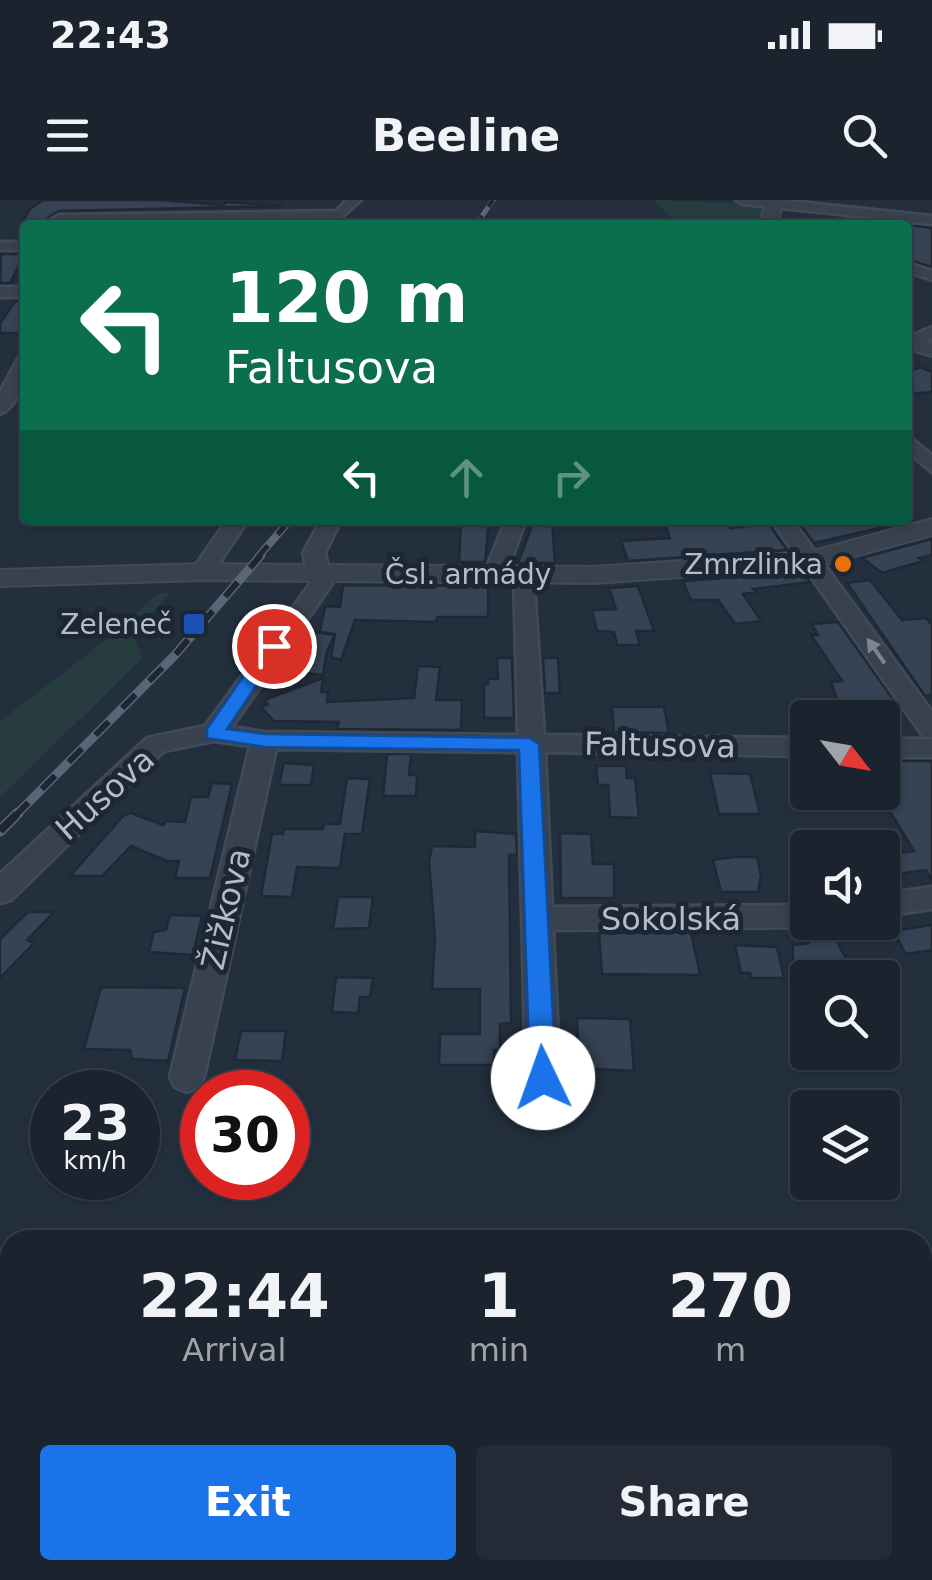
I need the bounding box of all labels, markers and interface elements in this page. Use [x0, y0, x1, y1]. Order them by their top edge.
text: 22:43 [50, 13, 171, 57]
icon: menu [40, 108, 95, 163]
icon: search [837, 108, 892, 163]
text: Beeline [372, 109, 560, 162]
text: 120 m [225, 257, 468, 339]
icon: left [60, 260, 190, 390]
text: Faltusova [225, 341, 438, 394]
icon: left [334, 450, 389, 505]
icon: ahead [439, 450, 494, 505]
icon: right [544, 450, 599, 505]
place label: Zmrzlinka [684, 548, 823, 581]
marker: Zmrzlinka [832, 553, 854, 575]
street label: Čsl. armády [385, 557, 551, 591]
pin [232, 604, 317, 689]
place label: Zeleneč [60, 608, 172, 641]
marker: Zeleneč [181, 611, 207, 637]
icon: arrive [247, 619, 302, 674]
one-way arrow [866, 638, 886, 664]
north arrow [790, 700, 900, 810]
map controls [790, 700, 900, 1200]
street label: Faltusova [584, 725, 736, 765]
street label: Husova [48, 740, 162, 848]
button: sound [790, 830, 900, 940]
street label: Žižkova [194, 845, 258, 973]
street label: Sokolská [601, 900, 741, 938]
button: search [790, 960, 900, 1070]
position arrow [491, 1026, 595, 1130]
speed limit sign: 30 [180, 1070, 310, 1200]
button: layers [790, 1090, 900, 1200]
text: 23 [60, 1094, 130, 1152]
text: km/h [63, 1146, 127, 1175]
text: 22:44 [139, 1261, 330, 1331]
text: 1 [478, 1261, 520, 1331]
text: 270 [668, 1261, 793, 1331]
text: Arrival [182, 1331, 286, 1369]
text: min [469, 1331, 529, 1369]
text: m [715, 1331, 746, 1369]
button: Exit [40, 1445, 456, 1560]
button: Share [476, 1445, 892, 1560]

